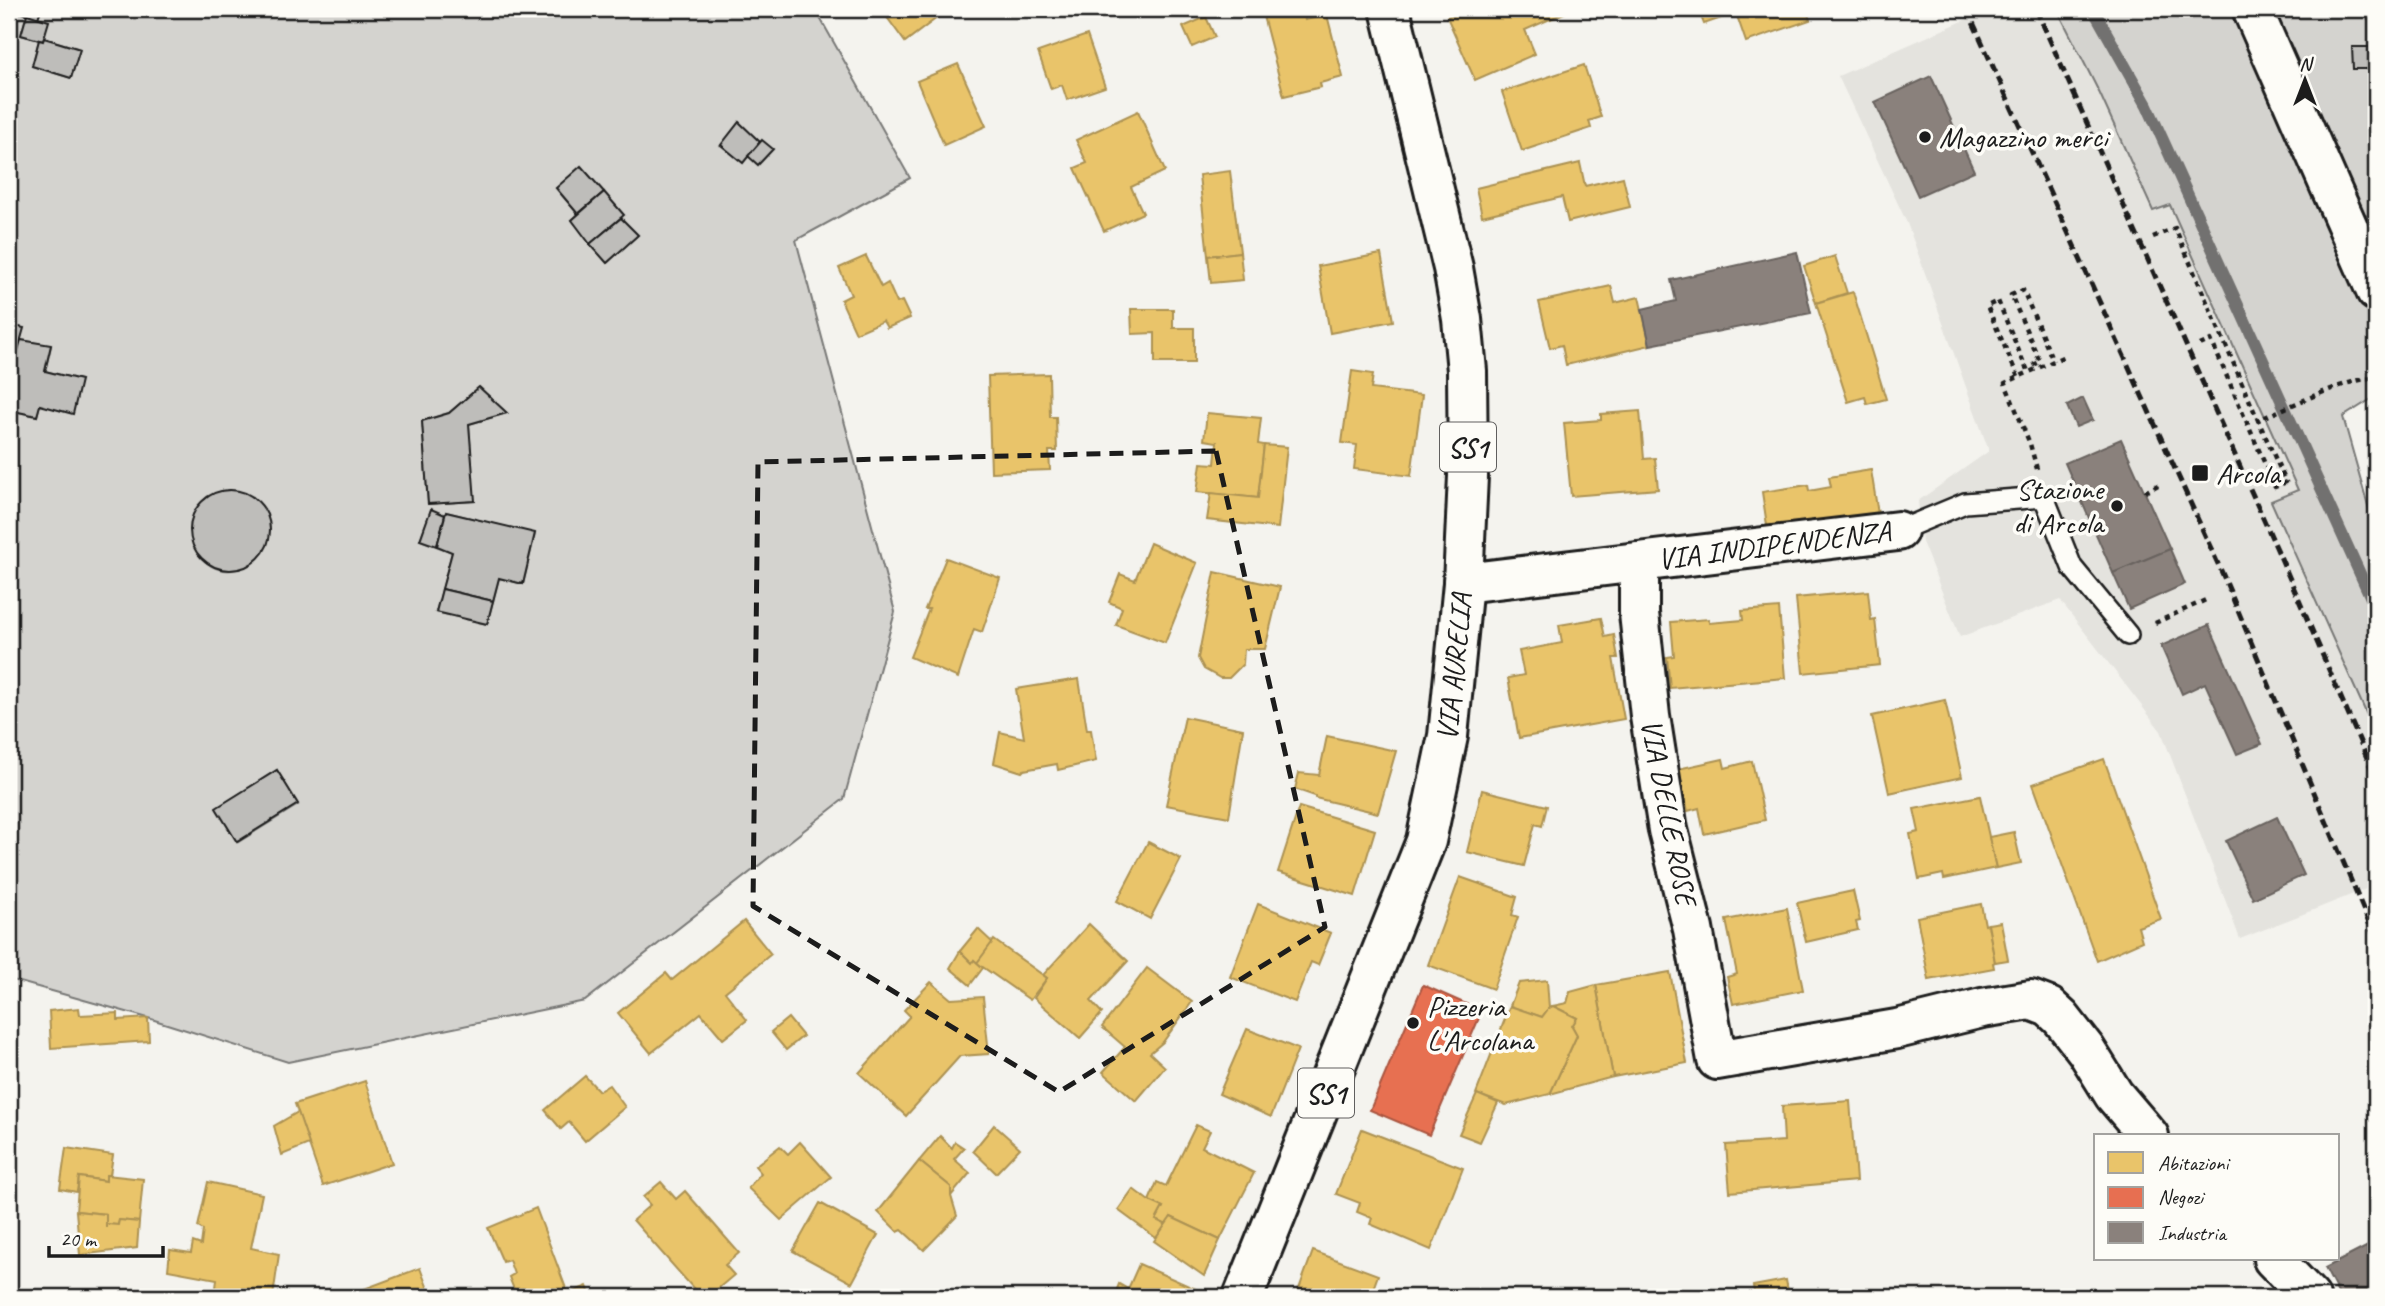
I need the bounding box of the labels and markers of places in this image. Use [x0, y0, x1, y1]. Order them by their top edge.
place label: Magazzino merci [1939, 118, 2111, 156]
marker: Magazzino merci [1917, 129, 1933, 145]
place label: Arcola [2216, 454, 2282, 492]
marker: Arcola [2190, 463, 2210, 483]
place label: Stazione di Arcola [2013, 470, 2106, 542]
marker: Stazione di Arcola [2109, 498, 2125, 514]
place label: Pizzeria L'Arcolana [1427, 987, 1536, 1059]
marker: Pizzeria L'Arcolana [1405, 1015, 1421, 1031]

